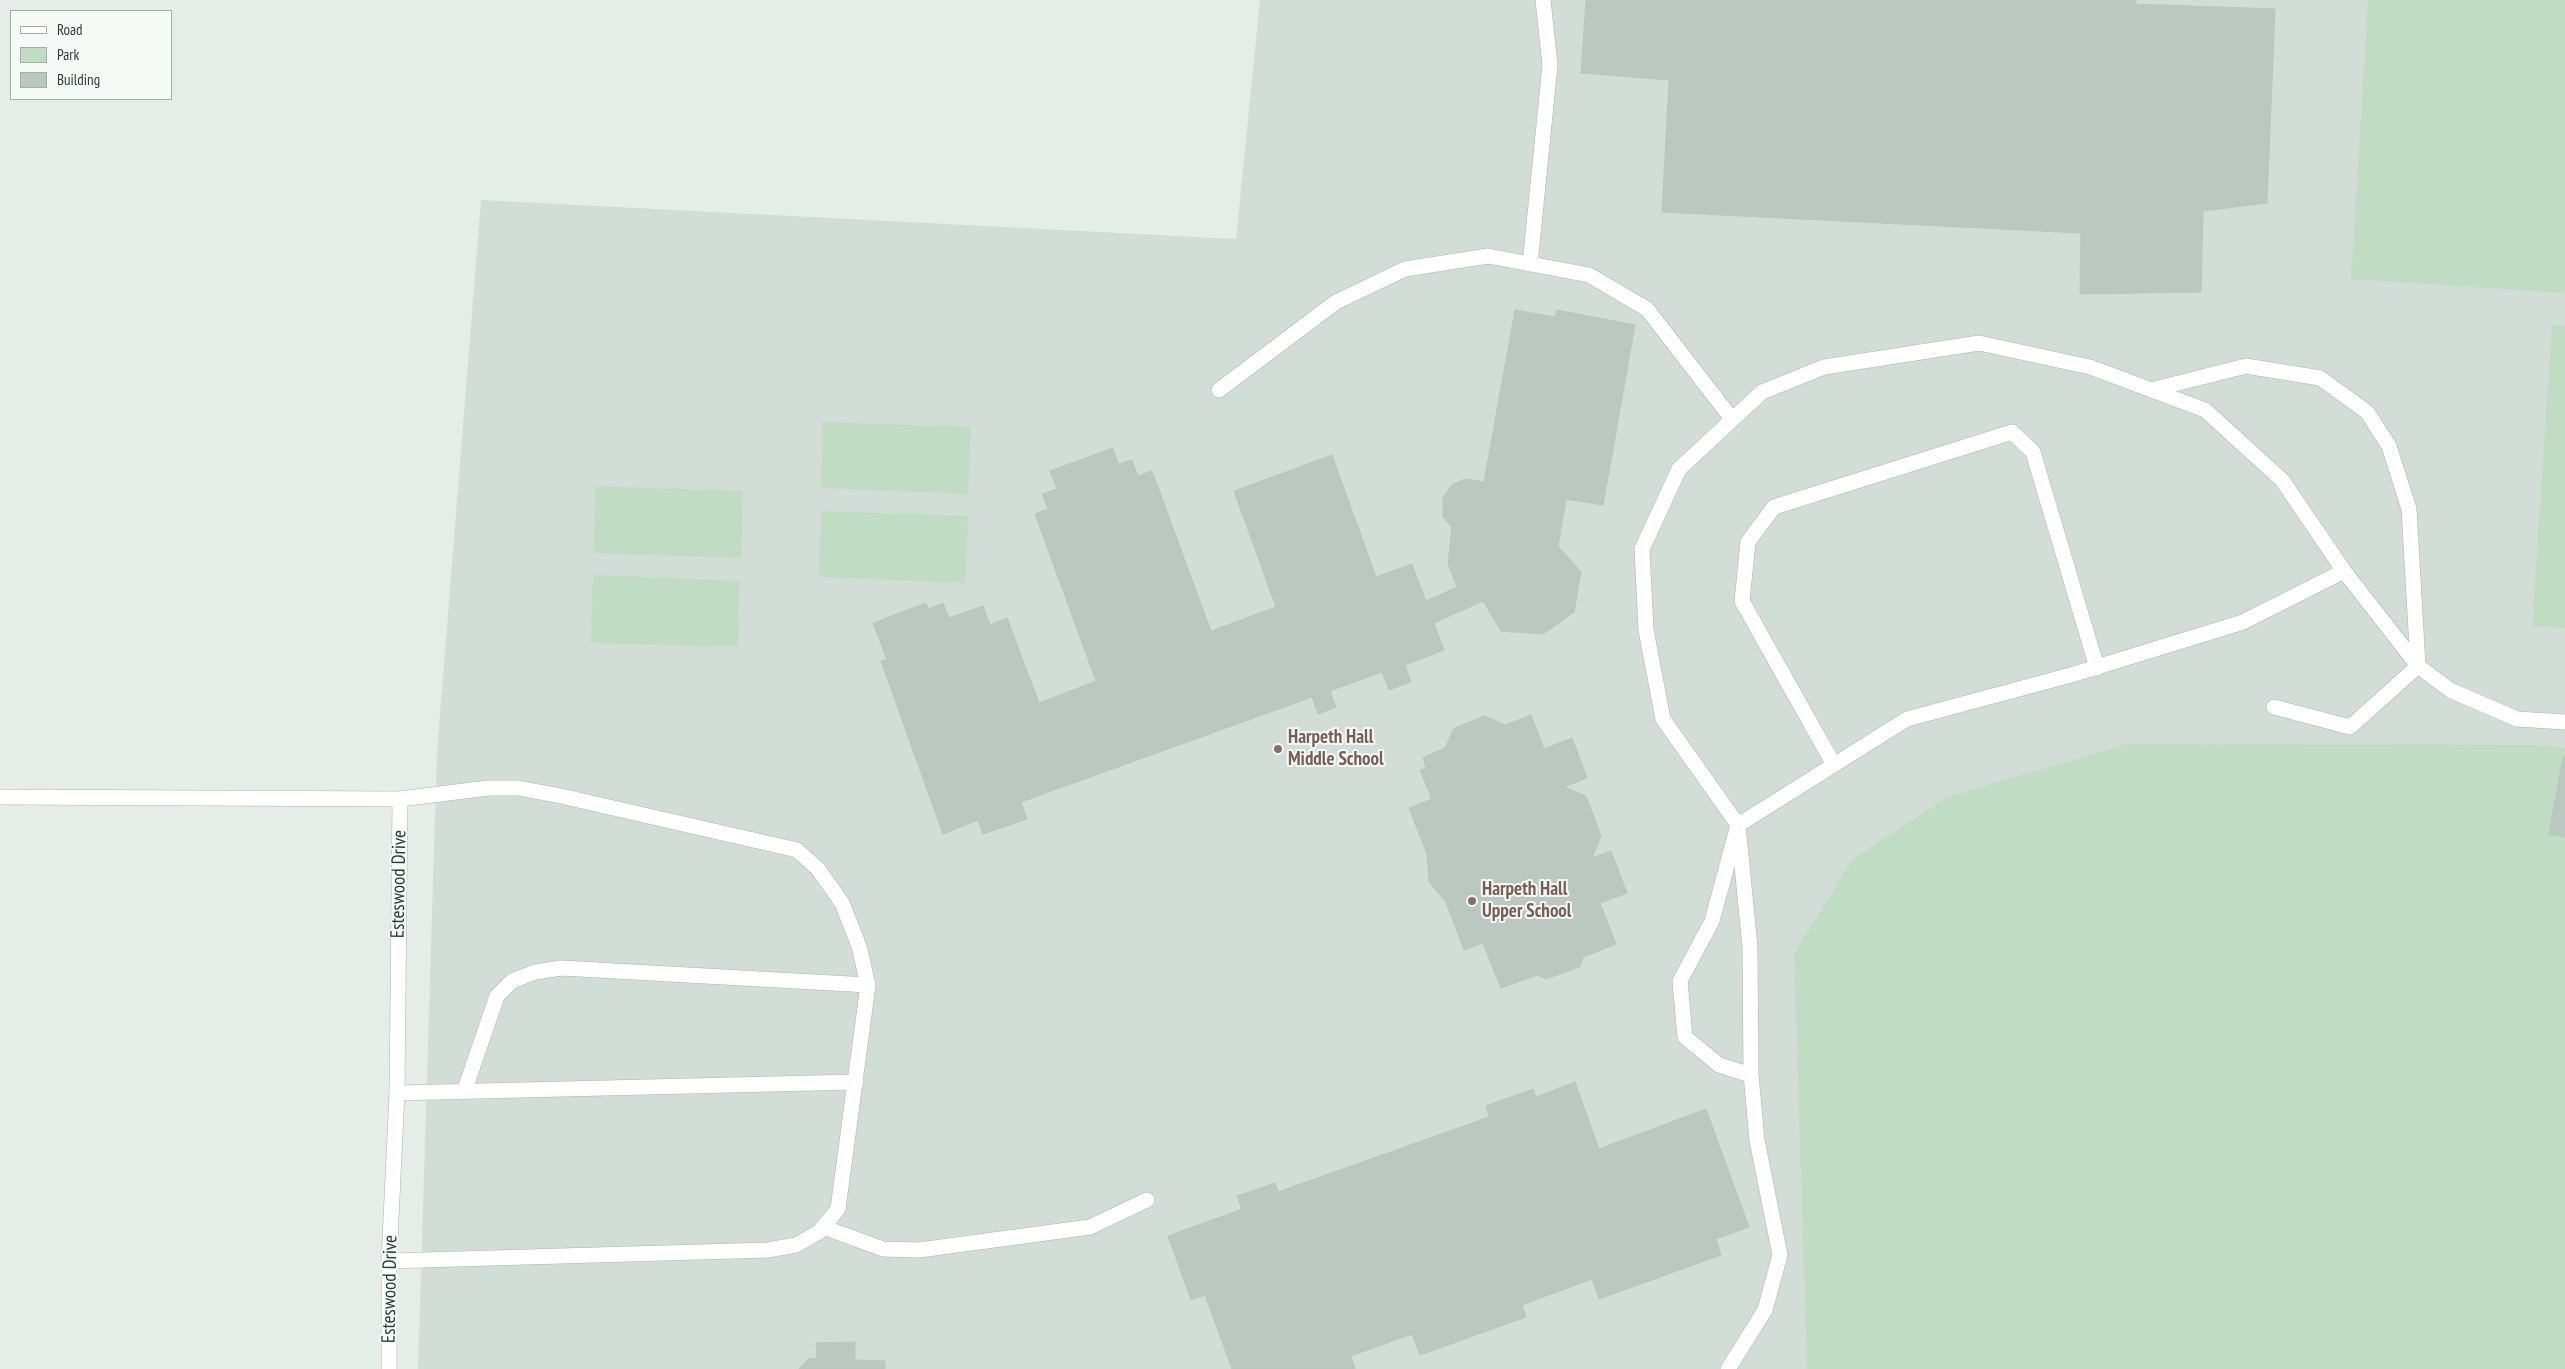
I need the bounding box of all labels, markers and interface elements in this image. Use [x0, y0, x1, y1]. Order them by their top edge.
legend [10, 10, 172, 100]
text: Road [57, 20, 83, 39]
text: Park [57, 45, 79, 64]
text: Building [57, 70, 100, 89]
place label: Harpeth Hall Middle School [1288, 727, 1383, 771]
marker: Harpeth Hall Middle School [1272, 743, 1284, 755]
street label: Esteswood Drive [387, 830, 411, 938]
place label: Harpeth Hall Upper School [1482, 879, 1571, 923]
marker: Harpeth Hall Upper School [1466, 895, 1478, 907]
street label: Esteswood Drive [378, 1235, 402, 1343]

